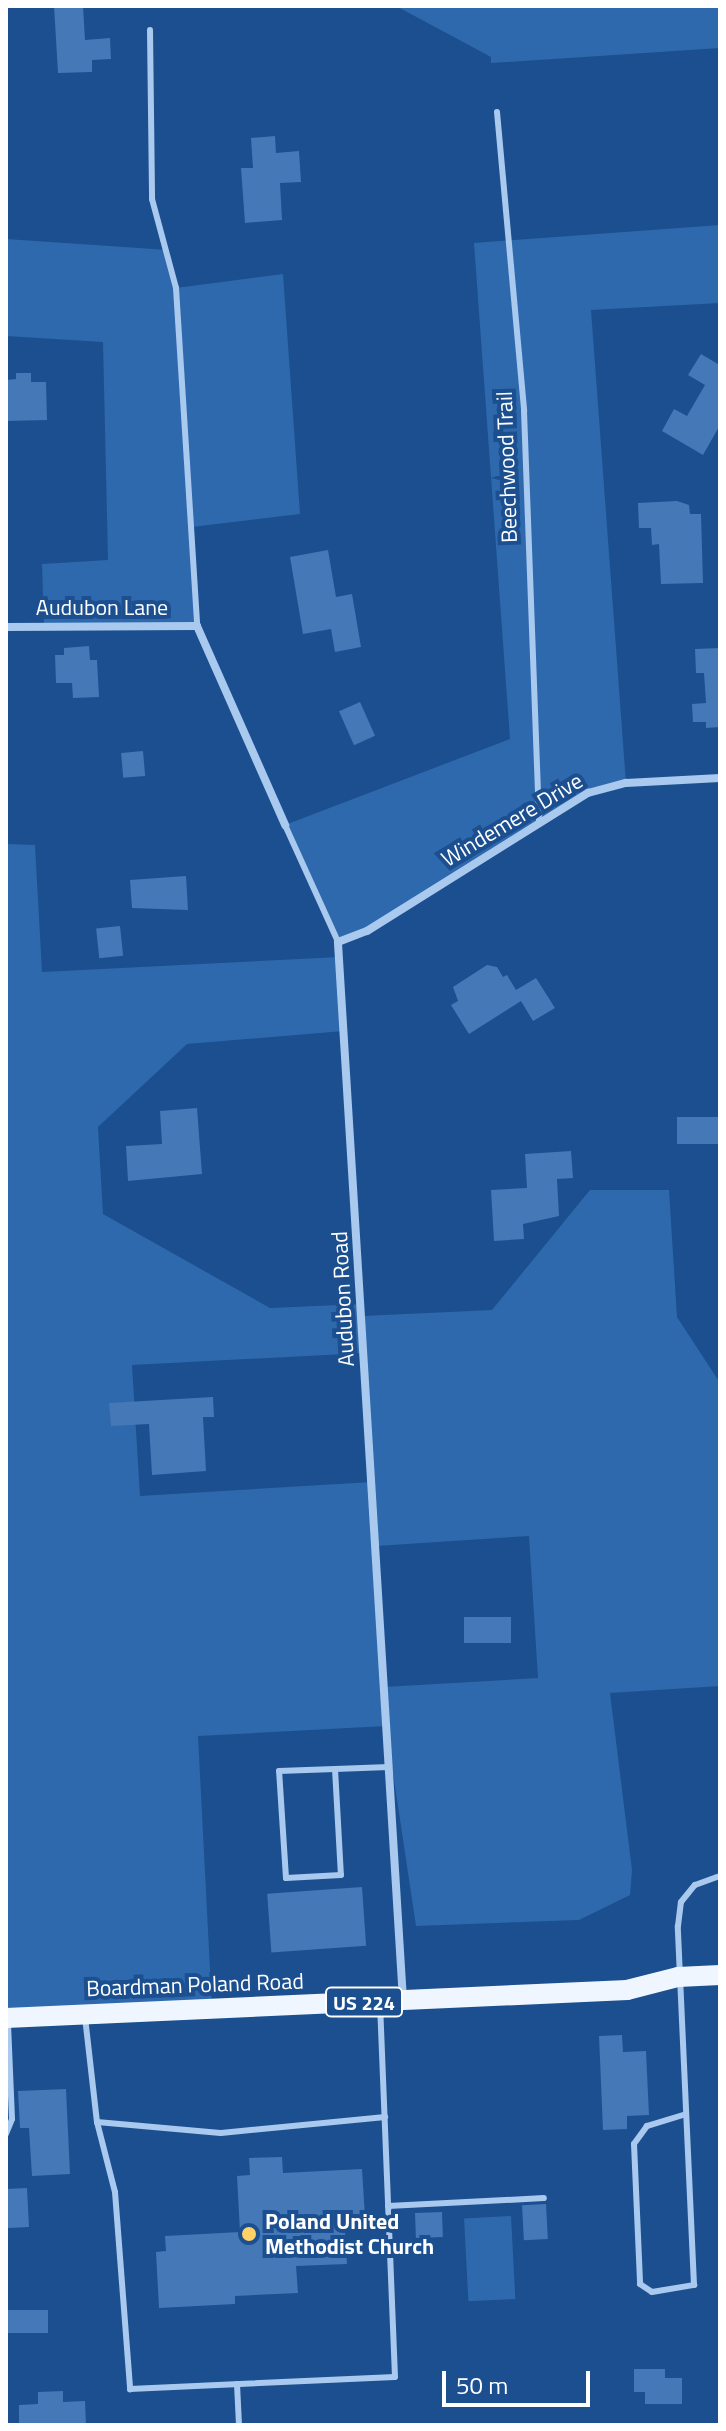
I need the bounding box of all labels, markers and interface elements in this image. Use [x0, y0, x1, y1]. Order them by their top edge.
street label: Beechwood Trail [491, 391, 523, 543]
street label: Audubon Lane [36, 595, 168, 621]
street label: Windemere Drive [437, 768, 587, 872]
street label: Audubon Road [326, 1231, 360, 1367]
street label: Boardman Poland Road [86, 1968, 304, 2002]
road number: US 224 [324, 1986, 404, 2018]
place label: Poland United Methodist Church [265, 2208, 434, 2260]
marker: Poland United Methodist Church [240, 2225, 258, 2243]
scale bar [446, 2355, 594, 2405]
text: 50 m [456, 2367, 508, 2403]

